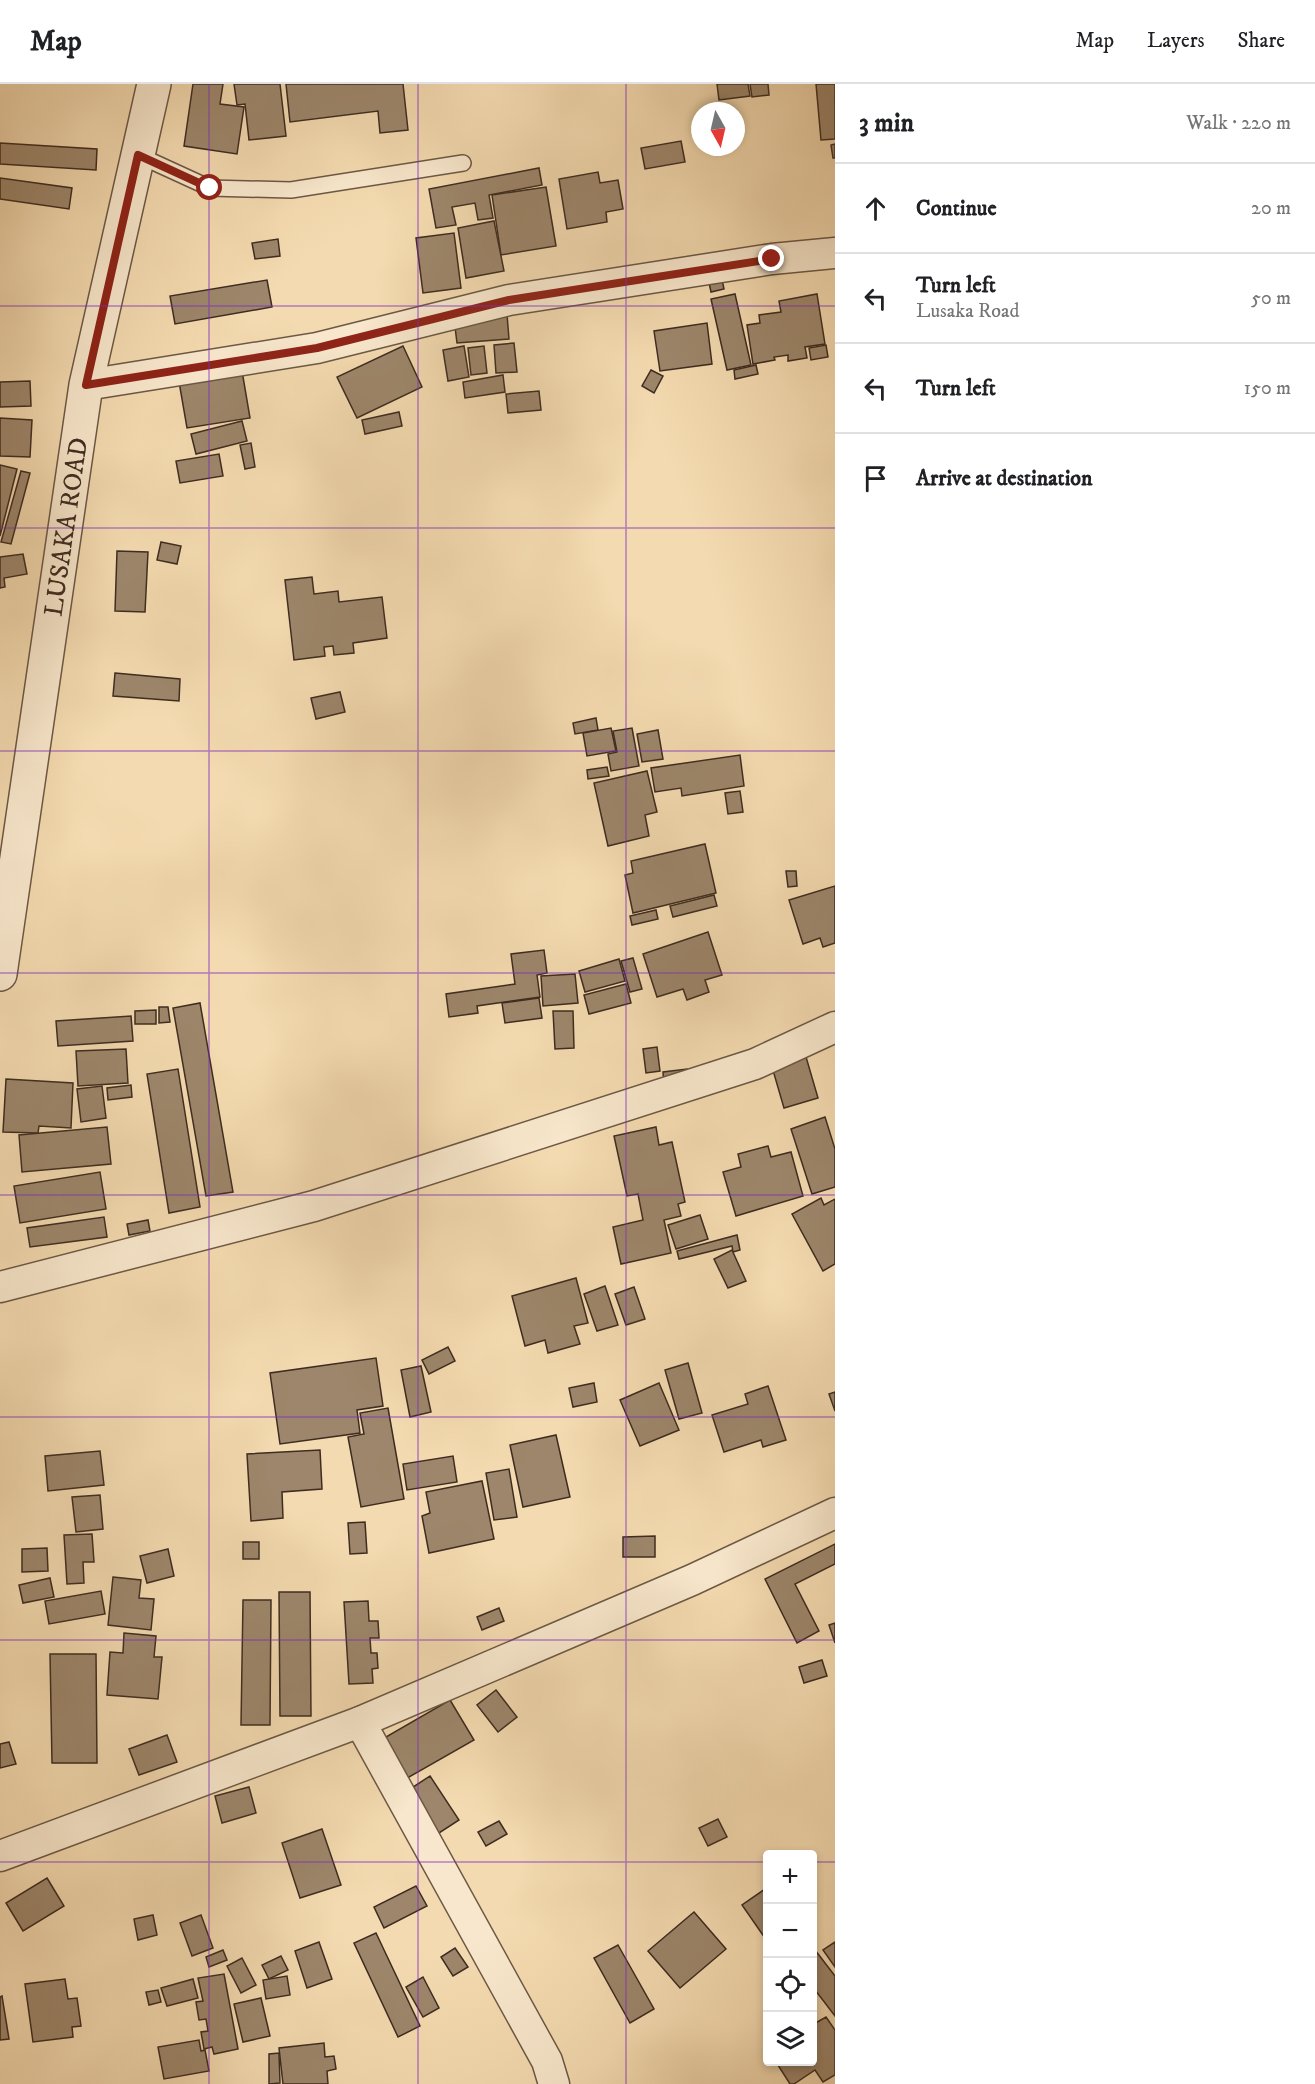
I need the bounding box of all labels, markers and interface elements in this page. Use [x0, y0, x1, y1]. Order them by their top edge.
text: Map [30, 24, 82, 59]
text: Map [1075, 28, 1114, 54]
text: Layers [1147, 28, 1205, 54]
text: Share [1238, 28, 1285, 54]
north arrow [691, 102, 745, 156]
text: 3 min [859, 107, 914, 140]
text: Walk · 220 m [1186, 111, 1291, 136]
route start [196, 174, 222, 200]
icon: ahead [859, 192, 892, 225]
text: Continue [916, 195, 997, 222]
text: 20 m [1251, 196, 1291, 221]
route end [758, 245, 784, 271]
text: Turn left [916, 272, 996, 299]
icon: left [859, 282, 892, 315]
text: 50 m [1251, 286, 1291, 311]
text: Lusaka Road [916, 299, 1019, 324]
icon: left [859, 372, 892, 405]
text: Turn left [916, 375, 996, 402]
text: 150 m [1244, 376, 1291, 401]
street label: LUSAKA ROAD [37, 435, 96, 619]
icon: arrive [859, 462, 892, 495]
text: Arrive at destination [916, 465, 1093, 492]
map controls [763, 1850, 817, 2066]
button: + [763, 1850, 817, 1904]
button: − [763, 1904, 817, 1958]
button: locate [763, 1958, 817, 2012]
button: layers [763, 2012, 817, 2066]

